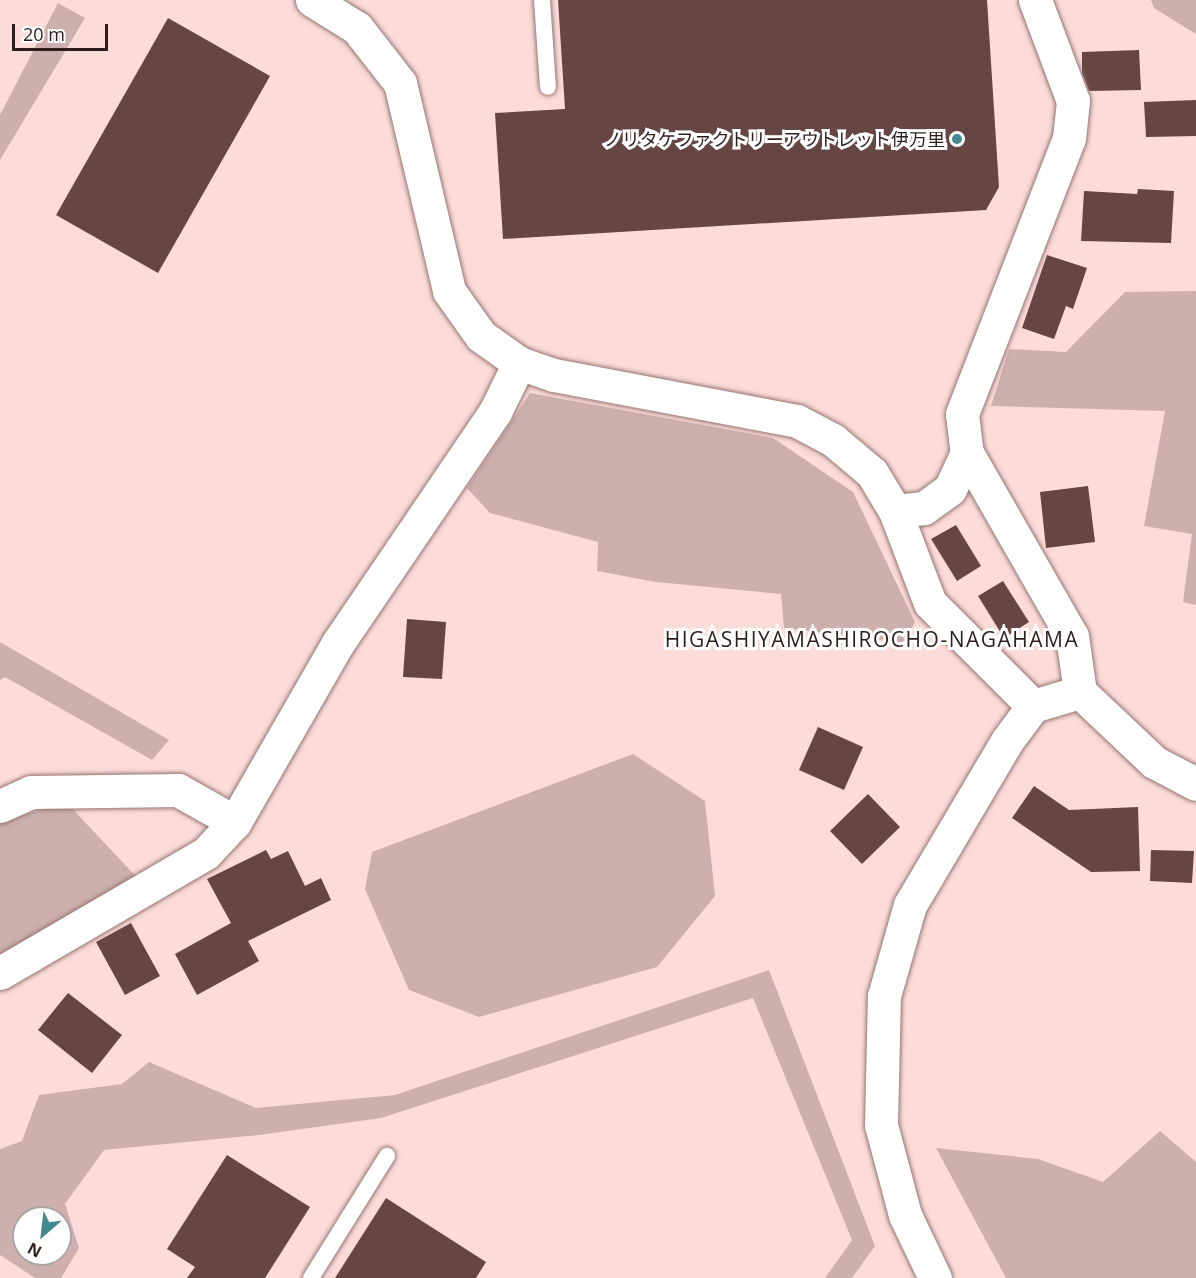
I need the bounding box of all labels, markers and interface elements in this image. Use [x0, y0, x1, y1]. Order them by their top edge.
scale bar [15, 12, 111, 50]
text: 20 m [23, 22, 65, 46]
place label: ノリタケファクトリーアウトレット伊万里 [603, 128, 945, 150]
marker: ノリタケファクトリーアウトレット伊万里 [950, 132, 964, 146]
district label: HIGASHIYAMASHIROCHO-NAGAHAMA [665, 626, 1079, 652]
north arrow [12, 1206, 72, 1266]
text: N [24, 1237, 45, 1263]

